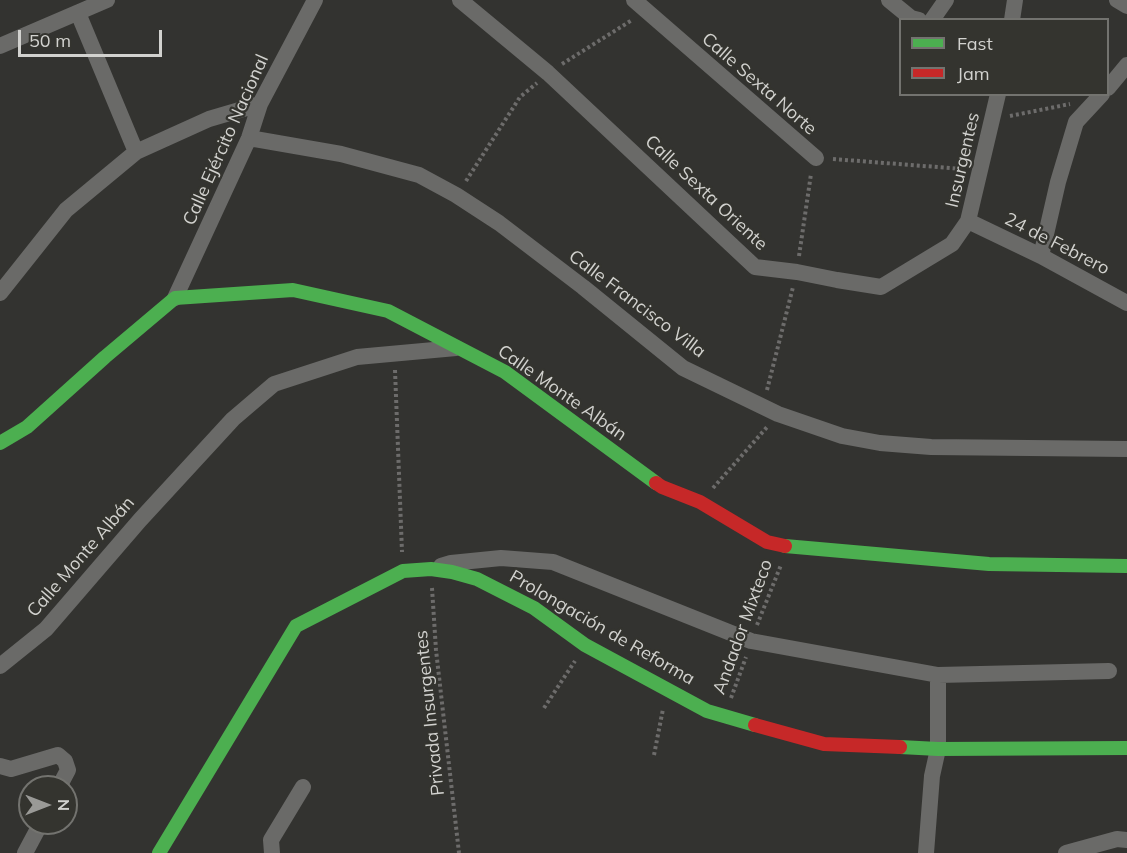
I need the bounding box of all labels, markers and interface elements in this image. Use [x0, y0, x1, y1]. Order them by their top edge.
scale bar [21, 18, 165, 56]
legend [899, 18, 1109, 96]
street label: Calle Sexta Norte [697, 28, 821, 140]
text: 50 m [29, 29, 71, 52]
text: Fast [957, 32, 993, 55]
street label: Calle Ejército Nacional [179, 51, 273, 229]
text: Jam [957, 62, 990, 85]
street label: Insurgentes [942, 110, 984, 210]
street label: Calle Sexta Oriente [640, 131, 772, 255]
street label: 24 de Febrero [1001, 208, 1113, 280]
street label: Calle Francisco Villa [564, 246, 710, 362]
street label: Calle Monte Albán [493, 340, 631, 446]
street label: Calle Monte Albán [23, 492, 139, 622]
street label: Andador Mixteco [709, 557, 777, 697]
street label: Prolongación de Reforma [506, 566, 698, 690]
street label: Privada Insurgentes [411, 629, 449, 797]
north arrow [18, 775, 78, 835]
text: N [54, 799, 74, 811]

